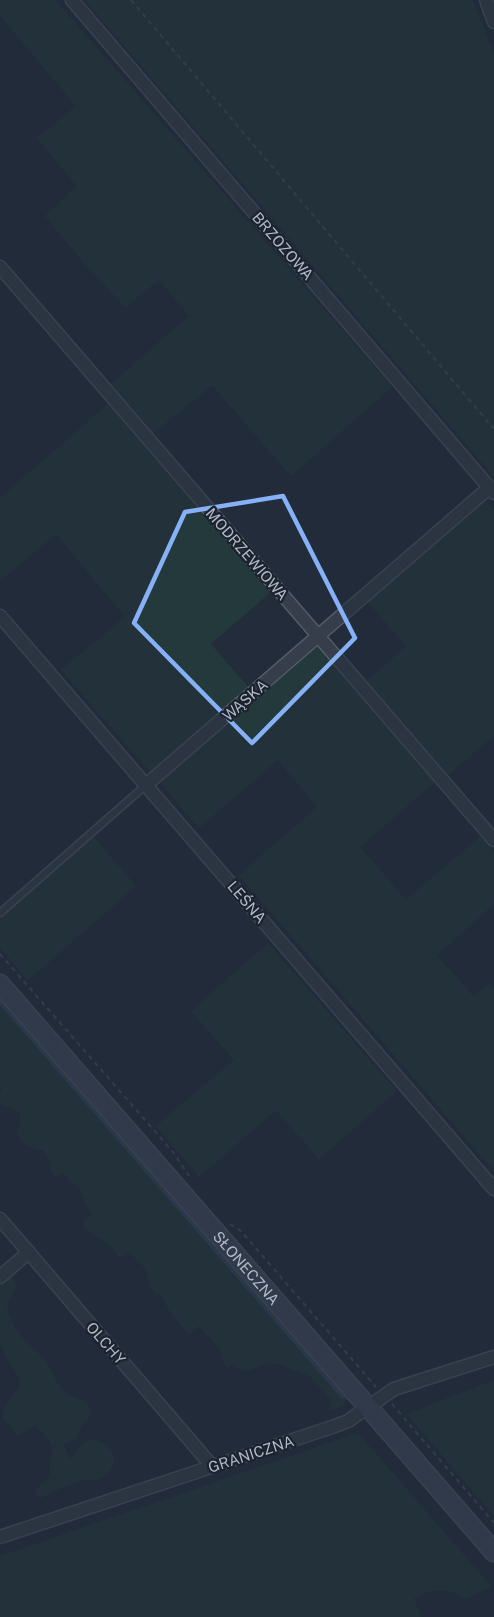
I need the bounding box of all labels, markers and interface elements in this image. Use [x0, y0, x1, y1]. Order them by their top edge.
street label: BRZOZOWA [249, 209, 317, 284]
street label: MODRZEWIOWA [202, 505, 292, 604]
street label: WĄSKA [219, 676, 271, 724]
street label: LEŚNA [224, 877, 271, 927]
street label: SŁONECZNA [210, 1227, 284, 1308]
street label: OLCHY [83, 1318, 129, 1368]
street label: GRANICZNA [206, 1432, 296, 1476]

